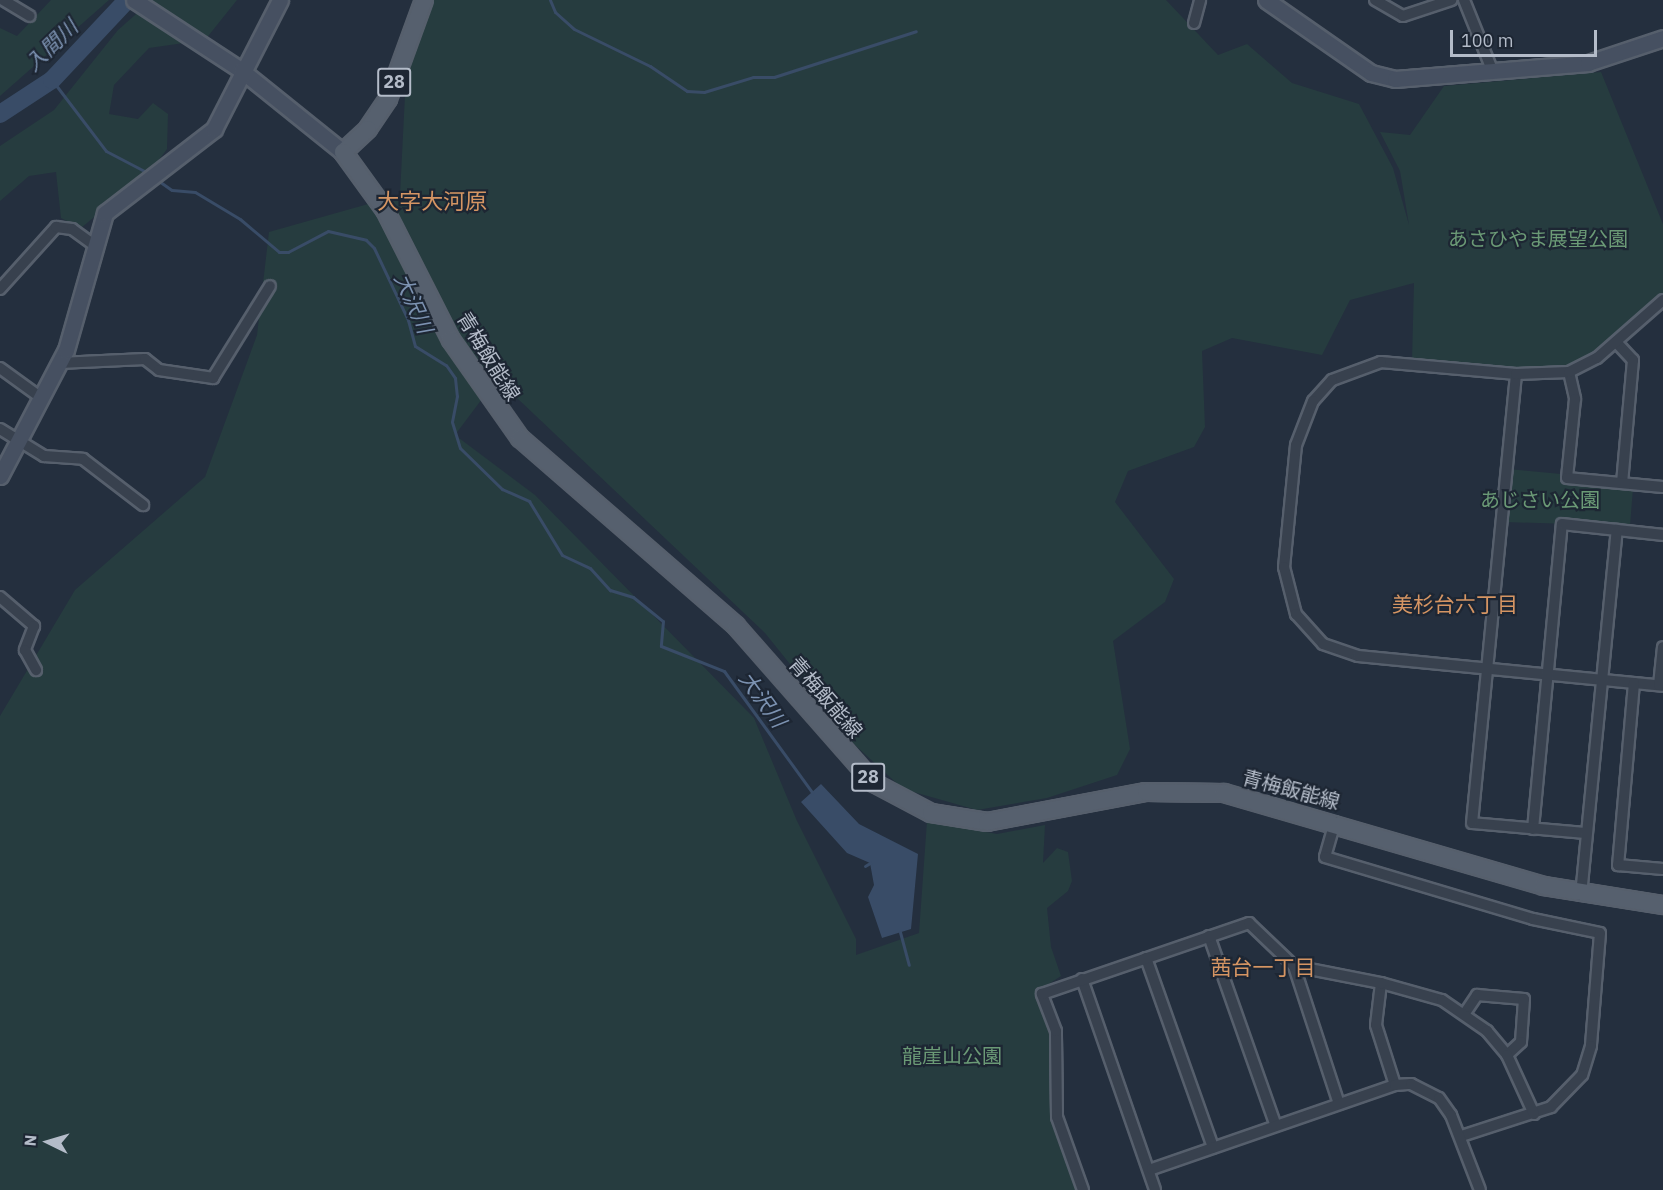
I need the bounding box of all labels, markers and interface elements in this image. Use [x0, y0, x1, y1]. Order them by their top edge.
water label: 入間川 [20, 14, 82, 76]
scale bar [1453, 18, 1600, 56]
text: 100 m [1461, 29, 1513, 52]
road number: 28 [376, 67, 412, 97]
district label: 大字大河原 [377, 188, 487, 214]
park label: あさひやま展望公園 [1448, 226, 1628, 250]
water label: 大沢川 [390, 269, 438, 337]
street label: 青梅飯能線 [452, 307, 526, 405]
park label: あじさい公園 [1480, 487, 1600, 511]
district label: 美杉台六丁目 [1392, 591, 1518, 617]
street label: 青梅飯能線 [784, 651, 868, 743]
water label: 大沢川 [734, 666, 792, 732]
road number: 28 [850, 762, 886, 792]
street label: 青梅飯能線 [1240, 764, 1342, 814]
district label: 茜台一丁目 [1211, 954, 1315, 980]
park label: 龍崖山公園 [902, 1043, 1002, 1067]
north arrow [18, 1112, 78, 1172]
text: N [20, 1134, 41, 1147]

